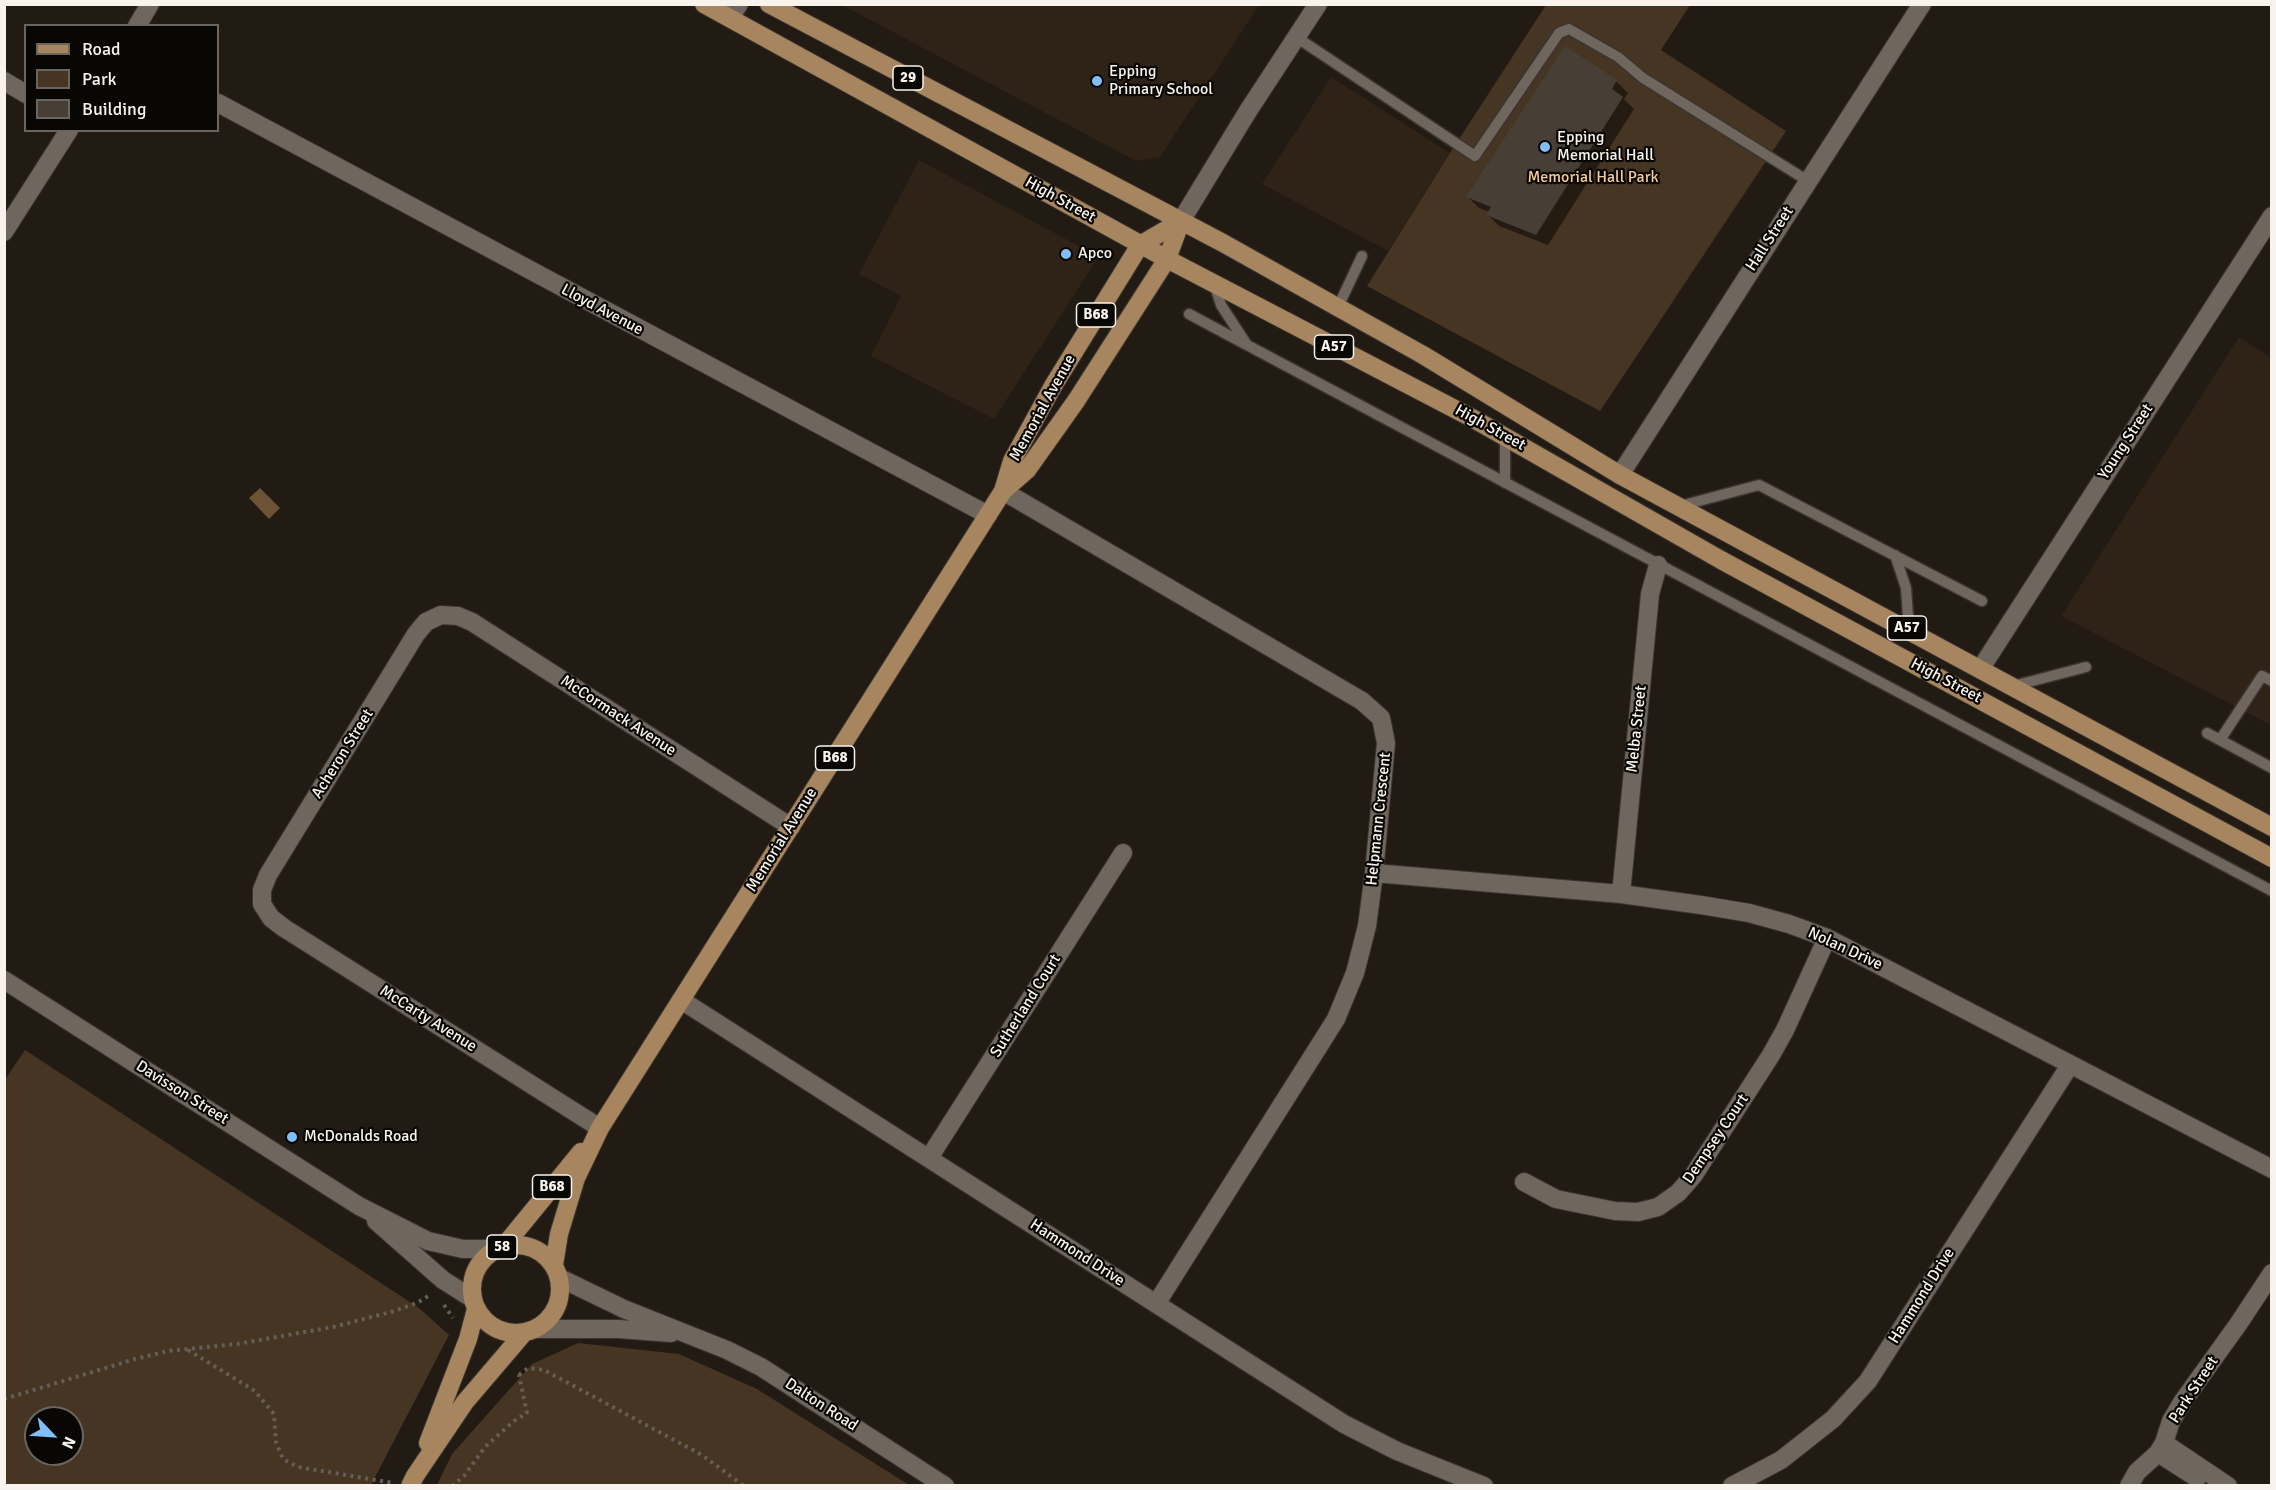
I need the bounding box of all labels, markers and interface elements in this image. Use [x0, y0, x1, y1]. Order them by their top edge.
legend [24, 24, 219, 132]
text: Road [82, 38, 121, 60]
place label: Epping Primary School [1109, 62, 1213, 100]
road number: 29 [893, 66, 923, 90]
text: Park [82, 68, 117, 90]
marker: Epping Primary School [1090, 74, 1104, 88]
text: Building [82, 98, 146, 120]
place label: Epping Memorial Hall [1557, 128, 1654, 166]
marker: Epping Memorial Hall [1538, 140, 1552, 154]
park label: Memorial Hall Park [1527, 168, 1659, 188]
street label: High Street [1021, 173, 1099, 227]
street label: Hall Street [1742, 203, 1798, 275]
place label: Apco [1078, 244, 1112, 264]
marker: Apco [1059, 247, 1073, 261]
street label: Lloyd Avenue [558, 280, 646, 340]
road number: B68 [1076, 303, 1116, 327]
road number: A57 [1314, 335, 1354, 359]
street label: Memorial Avenue [1006, 351, 1080, 465]
street label: Young Street [2094, 400, 2158, 484]
street label: High Street [1451, 401, 1529, 455]
road number: A57 [1888, 616, 1926, 640]
street label: High Street [1907, 654, 1985, 708]
street label: McCormack Avenue [557, 671, 679, 761]
street label: Melba Street [1623, 685, 1651, 773]
street label: Acheron Street [308, 706, 378, 802]
road number: B68 [816, 746, 854, 770]
street label: Helpmann Crescent [1362, 751, 1396, 887]
street label: Memorial Avenue [742, 785, 822, 895]
street label: Nolan Drive [1805, 923, 1885, 975]
street label: Sutherland Court [987, 951, 1065, 1061]
street label: McCarty Avenue [376, 981, 480, 1057]
street label: Davisson Street [132, 1057, 232, 1129]
street label: Dempsey Court [1679, 1091, 1753, 1187]
place label: McDonalds Road [304, 1127, 418, 1147]
marker: McDonalds Road [285, 1130, 299, 1144]
road number: B68 [532, 1175, 572, 1199]
street label: Hammond Drive [1026, 1215, 1128, 1291]
road number: 58 [487, 1235, 517, 1259]
street label: Hammond Drive [1885, 1245, 1959, 1347]
street label: Park Street [2165, 1353, 2223, 1427]
street label: Dalton Road [781, 1374, 861, 1436]
north arrow [24, 1406, 84, 1466]
text: N [57, 1433, 80, 1452]

